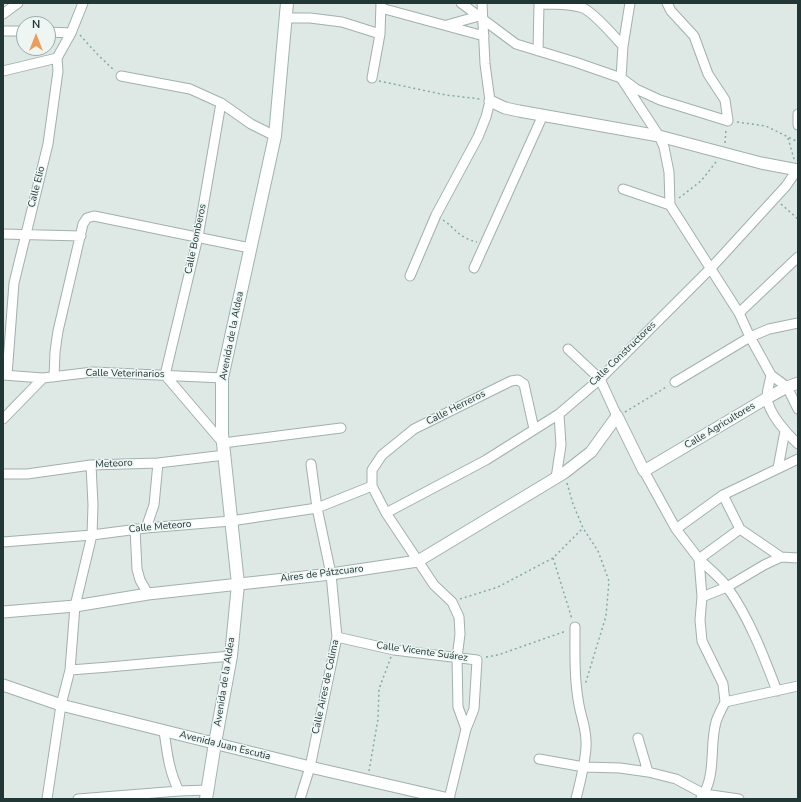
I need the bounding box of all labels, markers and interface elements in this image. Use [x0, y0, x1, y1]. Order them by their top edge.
north arrow [16, 16, 56, 56]
text: N [32, 17, 40, 32]
street label: Calle Elio [26, 165, 48, 209]
street label: Calle Bomberos [183, 203, 209, 275]
street label: Avenida de la Aldea [217, 291, 247, 381]
street label: Calle Constructores [587, 319, 659, 389]
street label: Calle Veterinarios [85, 367, 165, 381]
street label: Calle Herreros [424, 388, 488, 428]
street label: Calle Agricultores [682, 400, 758, 452]
street label: Meteoro [95, 457, 133, 471]
street label: Calle Meteoro [128, 518, 192, 536]
street label: Aires de Pátzcuaro [280, 563, 364, 585]
street label: Avenida de la Aldea [212, 636, 238, 728]
street label: Calle Aires de Colima [310, 639, 342, 735]
street label: Calle Vicente Suárez [376, 640, 468, 664]
street label: Avenida Juan Escutia [178, 729, 272, 763]

